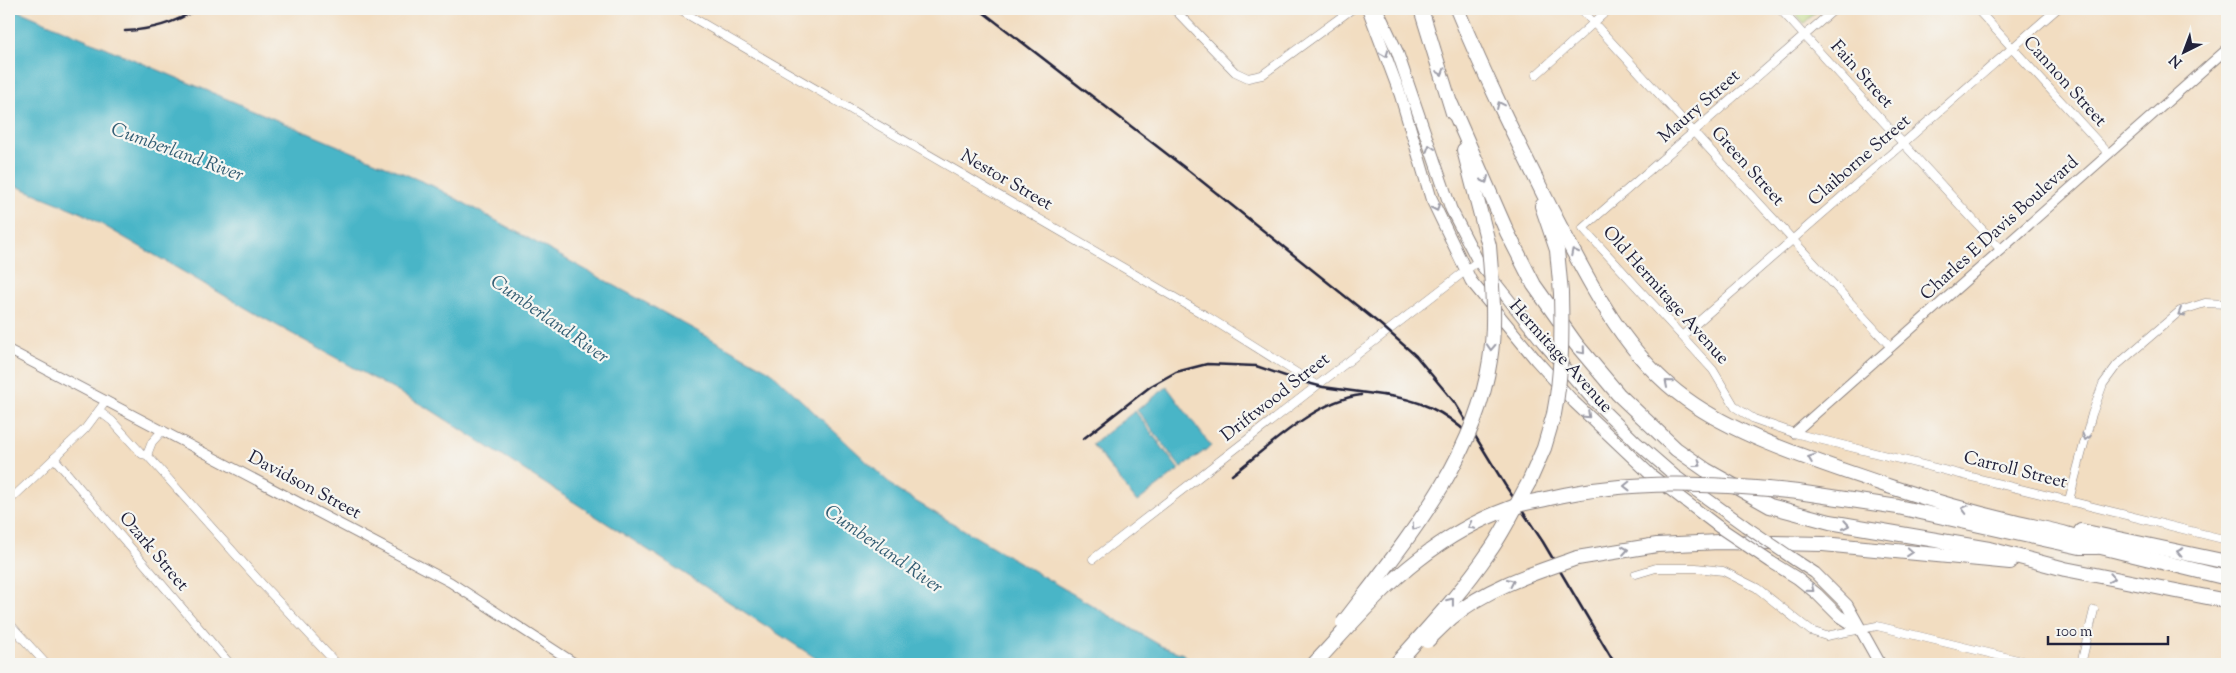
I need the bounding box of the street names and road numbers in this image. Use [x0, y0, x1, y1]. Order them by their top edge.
street label: Cannon Street [2016, 31, 2112, 133]
street label: Fain Street [1823, 35, 1899, 115]
street label: Maury Street [1653, 64, 1747, 150]
street label: Claiborne Street [1803, 109, 1917, 213]
street label: Green Street [1704, 121, 1790, 213]
street label: Nestor Street [955, 144, 1057, 218]
street label: Charles E Davis Boulevard [1915, 151, 2085, 307]
street label: Old Hermitage Avenue [1596, 221, 1734, 371]
street label: Hermitage Avenue [1502, 295, 1618, 419]
street label: Driftwood Street [1216, 347, 1336, 449]
street label: Davidson Street [243, 445, 365, 527]
street label: Carroll Street [1960, 446, 2070, 496]
street label: Ozark Street [112, 506, 194, 598]

